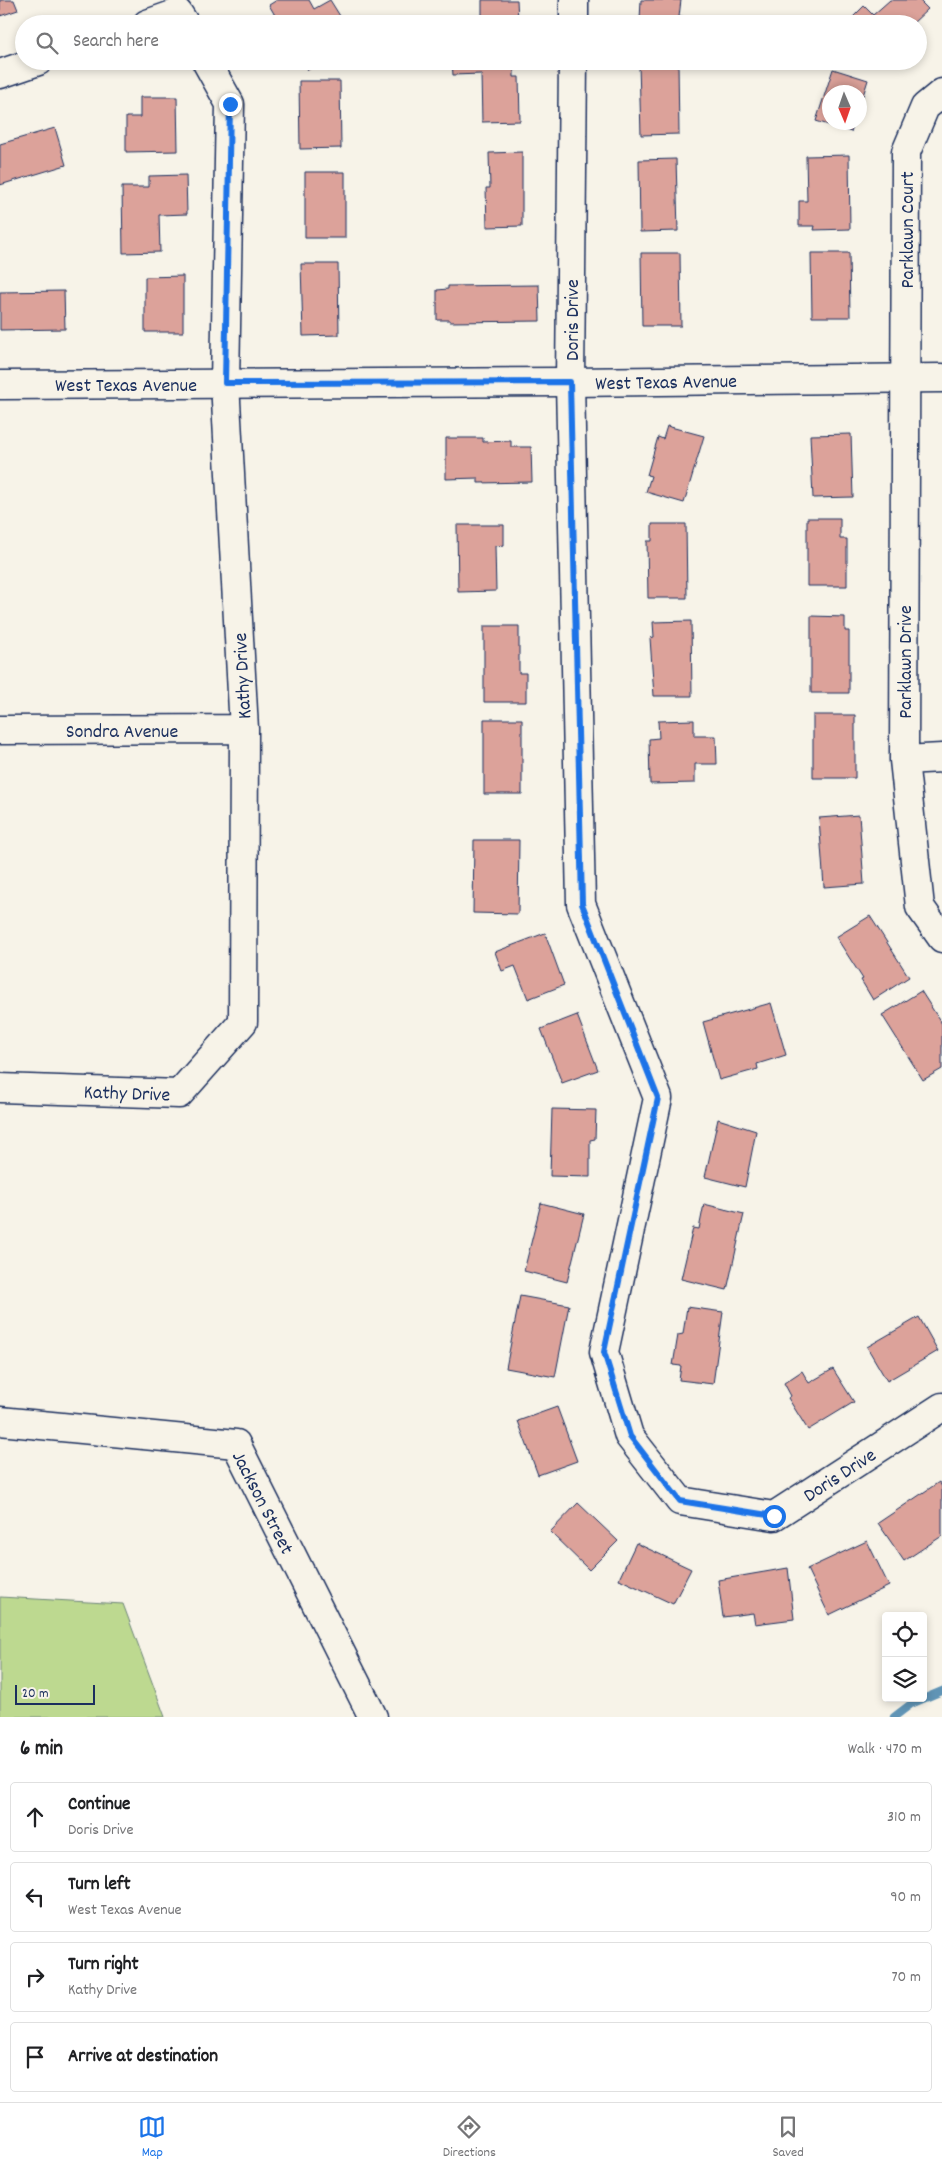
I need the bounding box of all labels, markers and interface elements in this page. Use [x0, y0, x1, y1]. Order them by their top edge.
search box [15, 15, 927, 70]
icon: search [33, 29, 61, 57]
text: Search here [73, 29, 159, 56]
north arrow [822, 85, 867, 130]
route end [219, 93, 242, 116]
street label: Parklawn Court [895, 171, 923, 289]
street label: Doris Drive [560, 279, 588, 361]
street label: West Texas Avenue [595, 369, 737, 399]
street label: West Texas Avenue [55, 373, 197, 401]
street label: Parklawn Drive [893, 605, 921, 719]
street label: Kathy Drive [228, 632, 260, 720]
street label: Sondra Avenue [66, 719, 178, 747]
street label: Kathy Drive [83, 1079, 171, 1111]
street label: Doris Drive [799, 1442, 883, 1511]
street label: Jackson Street [223, 1447, 299, 1560]
route start [763, 1505, 786, 1528]
map controls [882, 1612, 927, 1702]
button: locate [882, 1612, 927, 1657]
button: layers [882, 1657, 927, 1702]
scale bar [15, 1682, 95, 1705]
text: 20 m [22, 1684, 49, 1704]
text: 6 min [20, 1735, 63, 1765]
text: Walk · 470 m [848, 1738, 922, 1761]
text: Continue [68, 1792, 130, 1819]
icon: ahead [21, 1803, 49, 1831]
text: 310 m [887, 1806, 921, 1829]
text: Doris Drive [68, 1819, 133, 1842]
text: Turn left [68, 1872, 131, 1899]
icon: left [21, 1883, 49, 1911]
text: 90 m [890, 1886, 921, 1909]
text: West Texas Avenue [68, 1899, 182, 1922]
text: Turn right [68, 1952, 139, 1979]
icon: right [21, 1963, 49, 1991]
text: 70 m [891, 1966, 921, 1989]
text: Kathy Drive [68, 1979, 137, 2002]
icon: arrive [21, 2043, 49, 2071]
text: Arrive at destination [68, 2044, 218, 2071]
tab: Map [138, 2113, 166, 2163]
tab: Directions [443, 2113, 496, 2163]
tab: Saved [772, 2113, 804, 2163]

